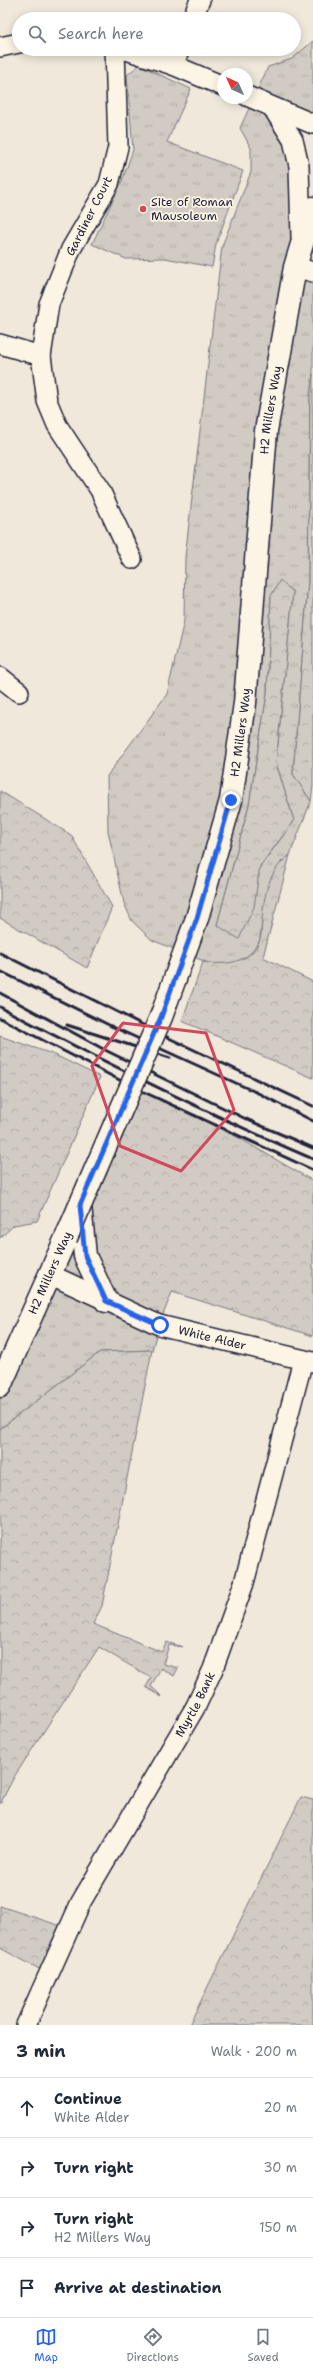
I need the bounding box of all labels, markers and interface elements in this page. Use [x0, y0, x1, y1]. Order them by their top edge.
search box [12, 12, 301, 56]
icon: search [26, 23, 48, 45]
text: Search here [58, 24, 144, 44]
north arrow [217, 68, 253, 104]
street label: Gardiner Court [62, 173, 116, 259]
place label: Site of Roman Mausoleum [151, 194, 233, 224]
marker: Site of Roman Mausoleum [138, 204, 148, 214]
street label: H2 Millers Way [256, 364, 285, 455]
street label: H2 Millers Way [226, 687, 254, 778]
route end [222, 791, 240, 809]
street label: H2 Millers Way [24, 1229, 76, 1317]
route start [151, 1316, 169, 1334]
street label: White Alder [177, 1322, 248, 1354]
street label: Myrtle Bank [171, 1669, 219, 1740]
text: 3 min [16, 2040, 66, 2062]
text: Walk · 200 m [211, 2043, 297, 2060]
text: Continue [54, 2089, 122, 2109]
icon: ahead [16, 2097, 38, 2119]
text: 20 m [264, 2099, 297, 2116]
text: White Alder [54, 2109, 129, 2126]
icon: right [16, 2157, 38, 2179]
text: Turn right [54, 2158, 134, 2178]
text: 30 m [263, 2159, 297, 2176]
text: Turn right [54, 2209, 134, 2229]
icon: right [16, 2217, 38, 2239]
text: 150 m [259, 2219, 297, 2236]
text: H2 Millers Way [54, 2229, 151, 2246]
icon: arrive [16, 2277, 38, 2299]
text: Arrive at destination [54, 2278, 222, 2298]
tab: Map [34, 2326, 58, 2365]
tab: Directions [126, 2326, 179, 2365]
tab: Saved [247, 2326, 279, 2365]

